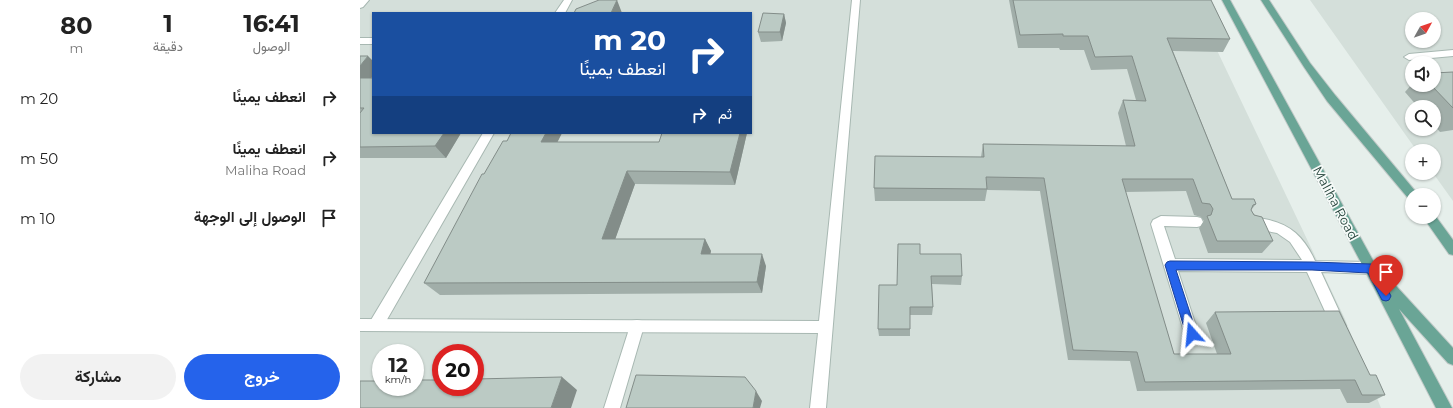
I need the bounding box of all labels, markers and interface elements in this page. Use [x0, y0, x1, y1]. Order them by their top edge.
text: 1 [163, 9, 173, 38]
text: 16:41 [243, 9, 300, 38]
text: 80 [60, 11, 93, 40]
north arrow [1405, 12, 1441, 48]
map controls [1405, 12, 1441, 224]
text: 20 m [593, 23, 666, 57]
icon: right [680, 28, 732, 80]
text: دقيقة [153, 38, 183, 54]
text: الوصول [253, 38, 290, 54]
text: m [70, 40, 83, 56]
button: sound [1405, 56, 1441, 92]
text: انعطف يمينًا [580, 58, 666, 80]
text: انعطف يمينًا [233, 87, 306, 106]
icon: right [318, 87, 340, 109]
text: 20 m [20, 89, 58, 108]
button: search [1405, 100, 1441, 136]
icon: right [688, 104, 710, 126]
text: ثم [718, 104, 732, 123]
text: انعطف يمينًا [233, 139, 306, 158]
button: + [1405, 144, 1441, 180]
icon: right [318, 147, 340, 169]
text: 50 m [20, 149, 58, 168]
text: Maliha Road [225, 162, 306, 178]
street label: Maliha Road [1310, 164, 1362, 242]
button: − [1405, 188, 1441, 224]
text: الوصول إلى الوجهة [194, 207, 306, 226]
icon: arrive [318, 207, 340, 229]
text: 10 m [20, 209, 55, 228]
pin [1369, 255, 1403, 296]
icon: arrive [1375, 261, 1397, 283]
position arrow [1171, 313, 1213, 355]
speed limit sign: 20 [432, 344, 484, 396]
text: 12 [388, 353, 408, 377]
button: مشاركة [20, 354, 176, 400]
button: خروج [184, 354, 340, 400]
text: km/h [385, 373, 411, 386]

